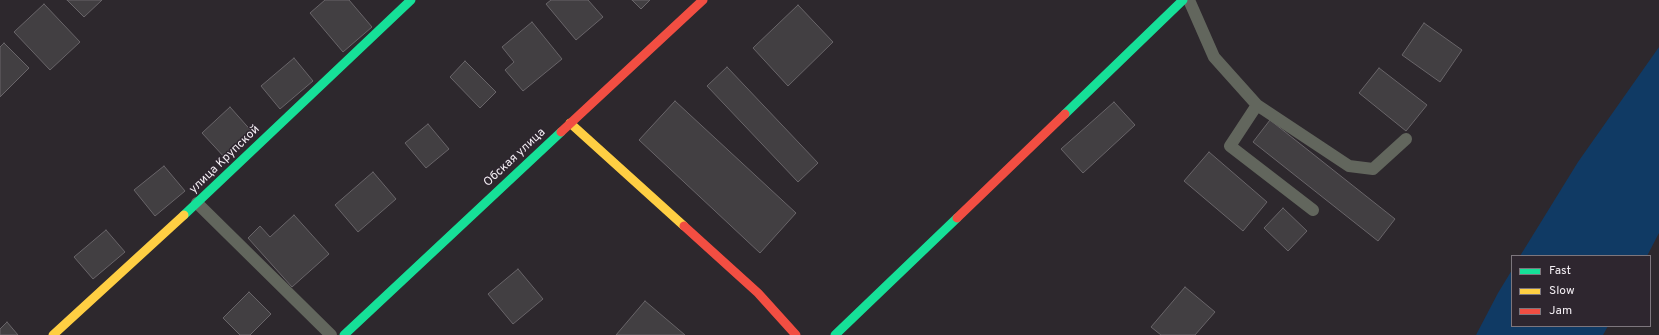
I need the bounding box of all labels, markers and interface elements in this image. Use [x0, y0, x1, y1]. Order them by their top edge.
street label: улица Крупской [187, 123, 263, 197]
street label: Обская улица [481, 126, 549, 190]
legend [1511, 255, 1651, 327]
text: Fast [1549, 263, 1571, 279]
text: Slow [1549, 283, 1575, 299]
text: Jam [1549, 303, 1572, 319]

